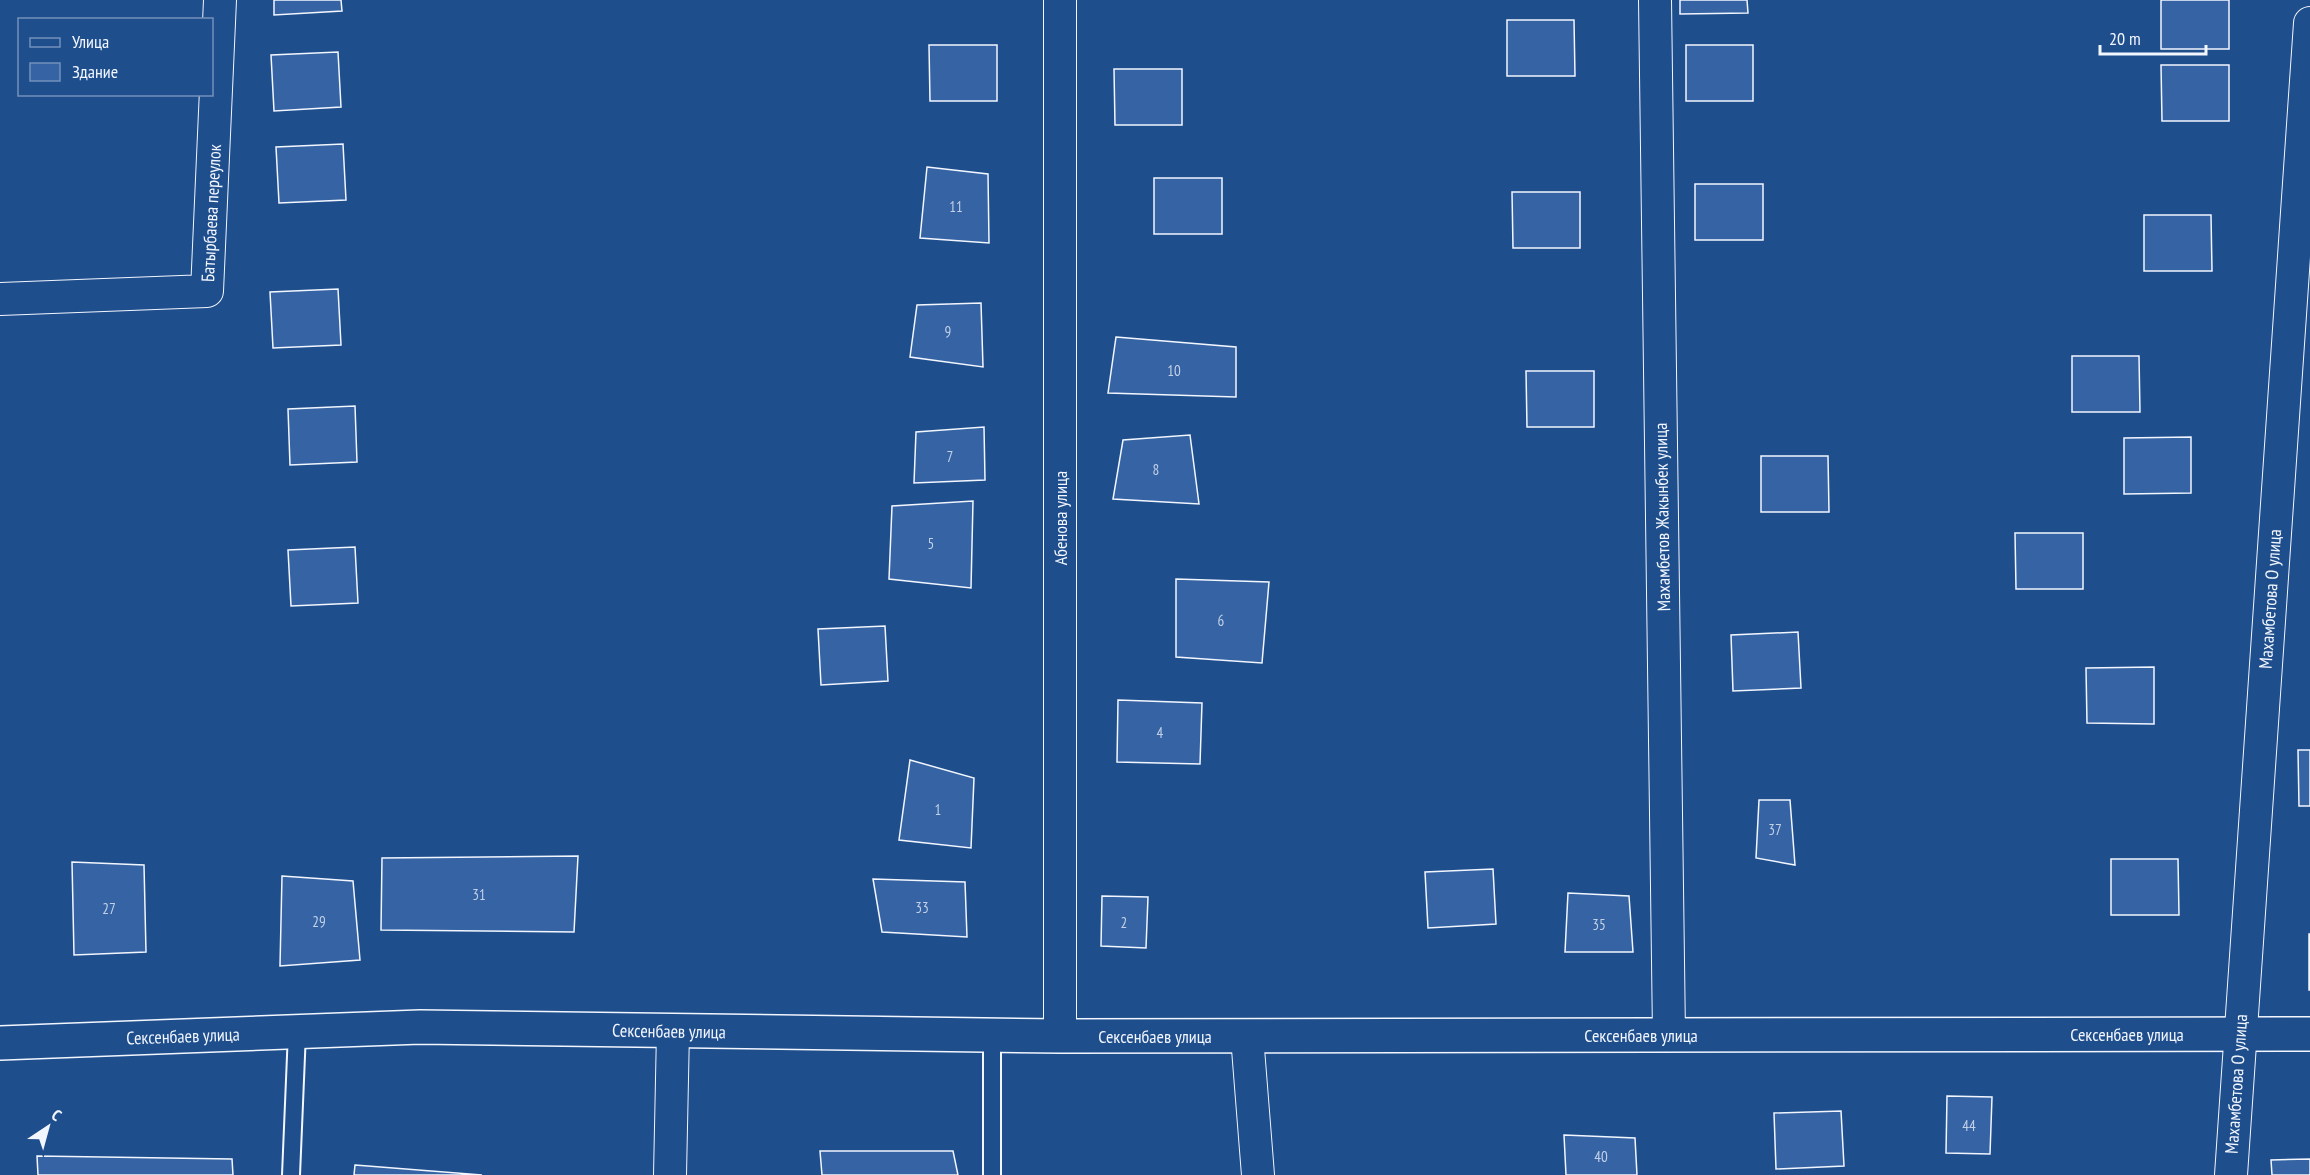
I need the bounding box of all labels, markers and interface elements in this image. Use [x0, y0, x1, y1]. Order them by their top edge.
legend [18, 18, 213, 96]
scale bar [2100, 18, 2206, 56]
text: 20 m [2109, 27, 2141, 50]
text: Улица [72, 30, 109, 53]
text: Здание [72, 60, 118, 83]
street label: Батырбаева переулок [196, 143, 226, 282]
house number: 11 [949, 197, 963, 216]
house number: 9 [945, 322, 951, 341]
house number: 10 [1167, 361, 1181, 380]
street label: Махамбетов Жакынбек улица [1649, 423, 1675, 611]
house number: 7 [947, 447, 953, 466]
house number: 8 [1153, 460, 1159, 479]
street label: Абенова улица [1049, 471, 1072, 565]
street label: Махамбетова О улица [2254, 528, 2286, 670]
house number: 5 [928, 534, 934, 553]
house number: 6 [1218, 611, 1225, 630]
house number: 4 [1157, 723, 1164, 742]
house number: 1 [935, 800, 941, 819]
house number: 37 [1768, 820, 1782, 839]
house number: 31 [472, 885, 486, 904]
house number: 33 [915, 898, 929, 917]
house number: 27 [102, 899, 116, 918]
house number: 29 [312, 912, 326, 931]
house number: 2 [1121, 913, 1127, 932]
house number: 35 [1592, 915, 1606, 934]
street label: Махамбетова О улица [2220, 1013, 2252, 1155]
street label: Сексенбаев улица [612, 1019, 726, 1043]
street label: Сексенбаев улица [126, 1023, 240, 1049]
street label: Сексенбаев улица [2070, 1023, 2184, 1046]
street label: Сексенбаев улица [1584, 1024, 1698, 1047]
street label: Сексенбаев улица [1098, 1025, 1212, 1048]
north arrow [18, 1097, 78, 1157]
text: С [48, 1105, 66, 1126]
house number: 44 [1962, 1116, 1976, 1135]
house number: 40 [1594, 1147, 1608, 1166]

